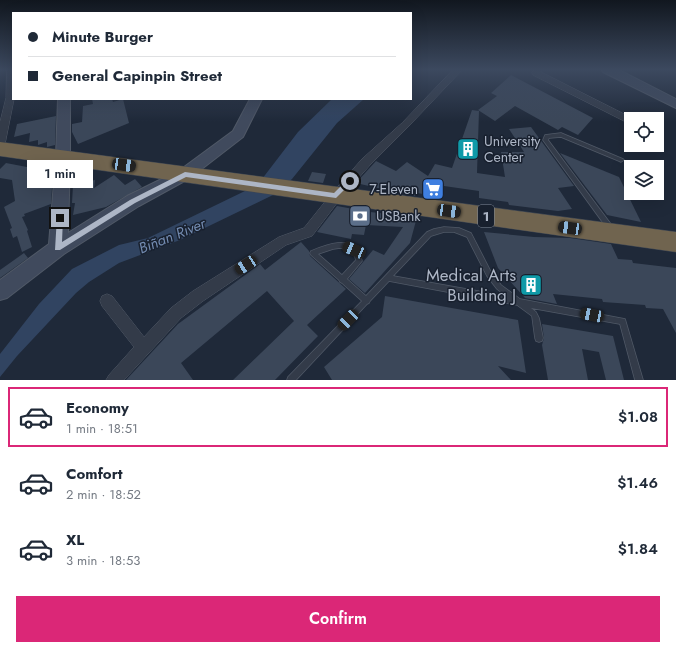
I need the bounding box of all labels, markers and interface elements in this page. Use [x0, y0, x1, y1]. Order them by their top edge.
text: Minute Burger [52, 26, 153, 48]
text: General Capinpin Street [52, 65, 222, 87]
map controls [624, 112, 664, 200]
button: locate [624, 112, 664, 152]
place label: University Center [484, 131, 541, 167]
building icon: University Center [455, 136, 481, 162]
car [111, 157, 137, 173]
callout: 1 min [27, 160, 93, 188]
button: layers [624, 160, 664, 200]
text: 1 min [44, 164, 76, 183]
route start [341, 172, 359, 190]
supermarket icon: 7-Eleven [420, 176, 446, 202]
place label: 7-Eleven [369, 179, 418, 199]
bank icon: USBank [347, 203, 373, 229]
car [436, 203, 462, 219]
road number: 1 [478, 205, 494, 227]
place label: USBank [376, 206, 421, 226]
route end [51, 209, 69, 227]
water label: Biñan River [135, 212, 210, 259]
car [557, 220, 583, 236]
car [341, 240, 367, 260]
car [233, 253, 259, 277]
place label: Medical Arts Building J [426, 263, 516, 307]
building icon: Medical Arts Building J [518, 272, 544, 298]
car [335, 307, 361, 333]
car [579, 307, 605, 323]
text: Economy [66, 397, 129, 419]
icon: car [18, 399, 54, 435]
text: $1.08 [618, 406, 658, 428]
text: 1 min · 18:51 [66, 419, 138, 438]
text: Comfort [66, 463, 123, 485]
icon: car [18, 465, 54, 501]
text: $1.46 [617, 472, 658, 494]
text: 2 min · 18:52 [66, 485, 141, 504]
text: XL [66, 529, 84, 551]
icon: car [18, 531, 54, 567]
text: $1.84 [618, 538, 658, 560]
text: 3 min · 18:53 [66, 551, 140, 570]
button: Confirm [16, 596, 660, 642]

